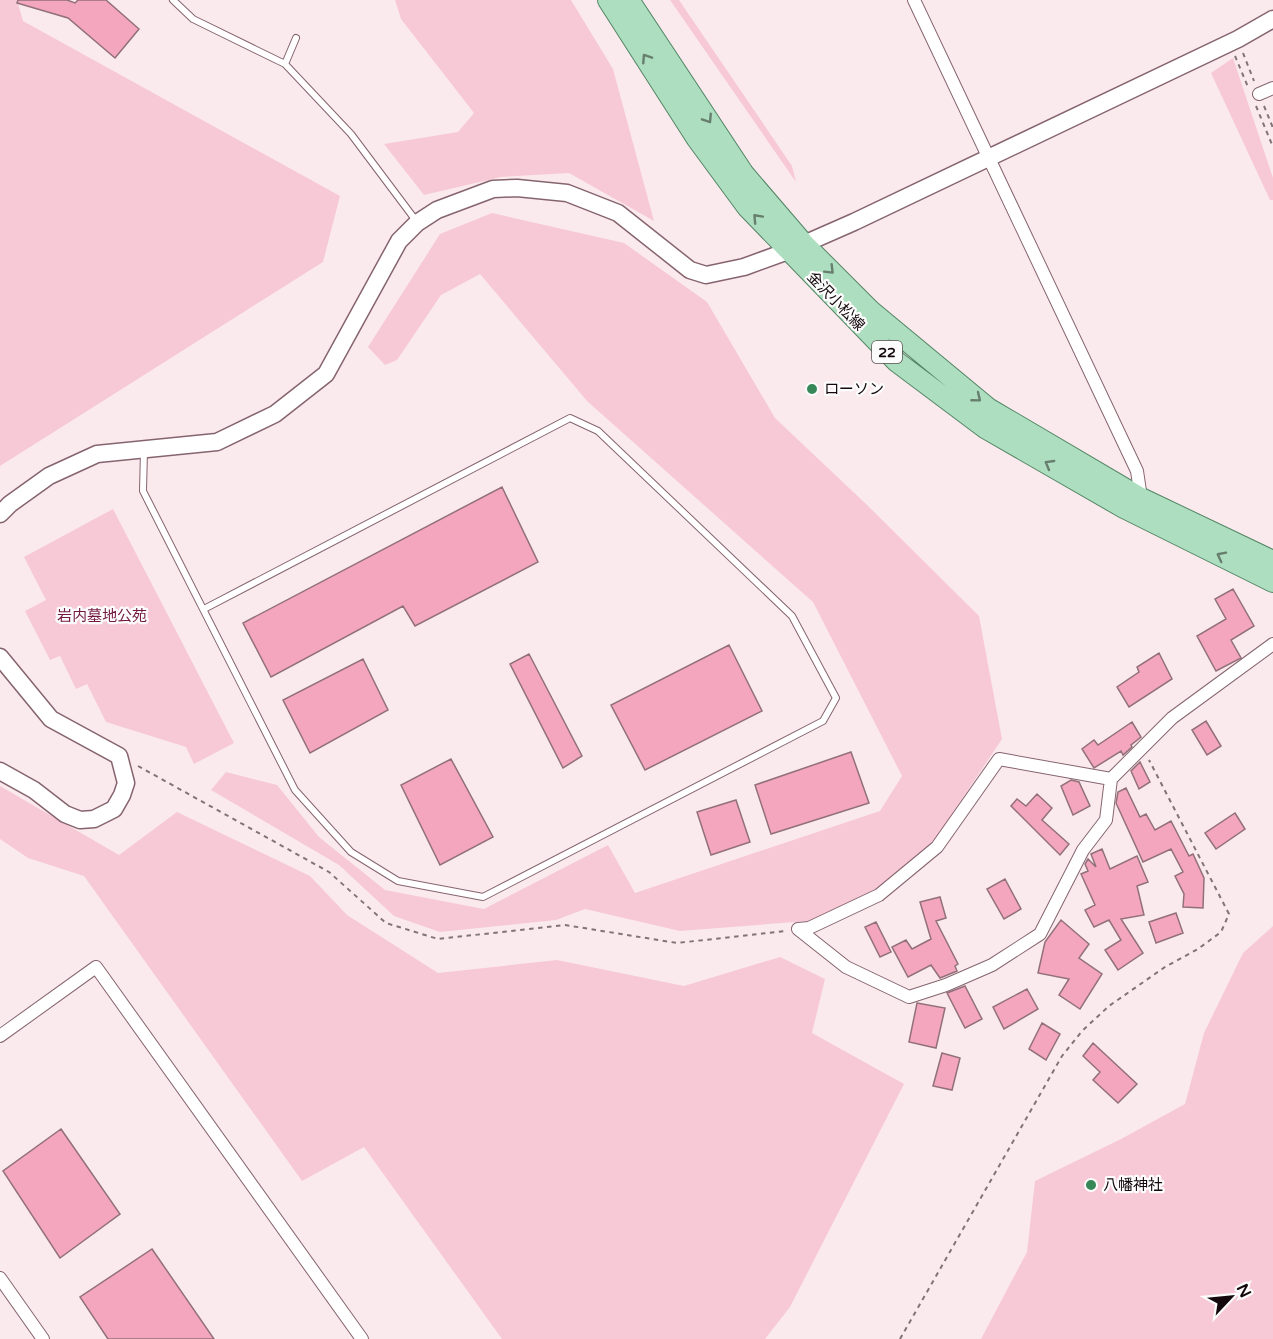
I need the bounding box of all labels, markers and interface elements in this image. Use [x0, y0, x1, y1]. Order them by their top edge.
one-way arrow [642, 54, 653, 65]
one-way arrow [700, 113, 712, 123]
one-way arrow [753, 214, 764, 224]
one-way arrow [823, 264, 834, 274]
street label: 金沢小松線 [803, 268, 869, 334]
road number: 22 [872, 341, 902, 363]
place label: ローソン [824, 380, 884, 398]
marker: ローソン [805, 382, 819, 396]
one-way arrow [970, 391, 981, 402]
one-way arrow [1045, 460, 1055, 471]
one-way arrow [1216, 552, 1227, 563]
park label: 岩内墓地公苑 [57, 607, 147, 625]
place label: 八幡神社 [1103, 1176, 1163, 1194]
marker: 八幡神社 [1084, 1178, 1098, 1192]
north arrow [1201, 1267, 1261, 1327]
text: N [1232, 1281, 1255, 1301]

